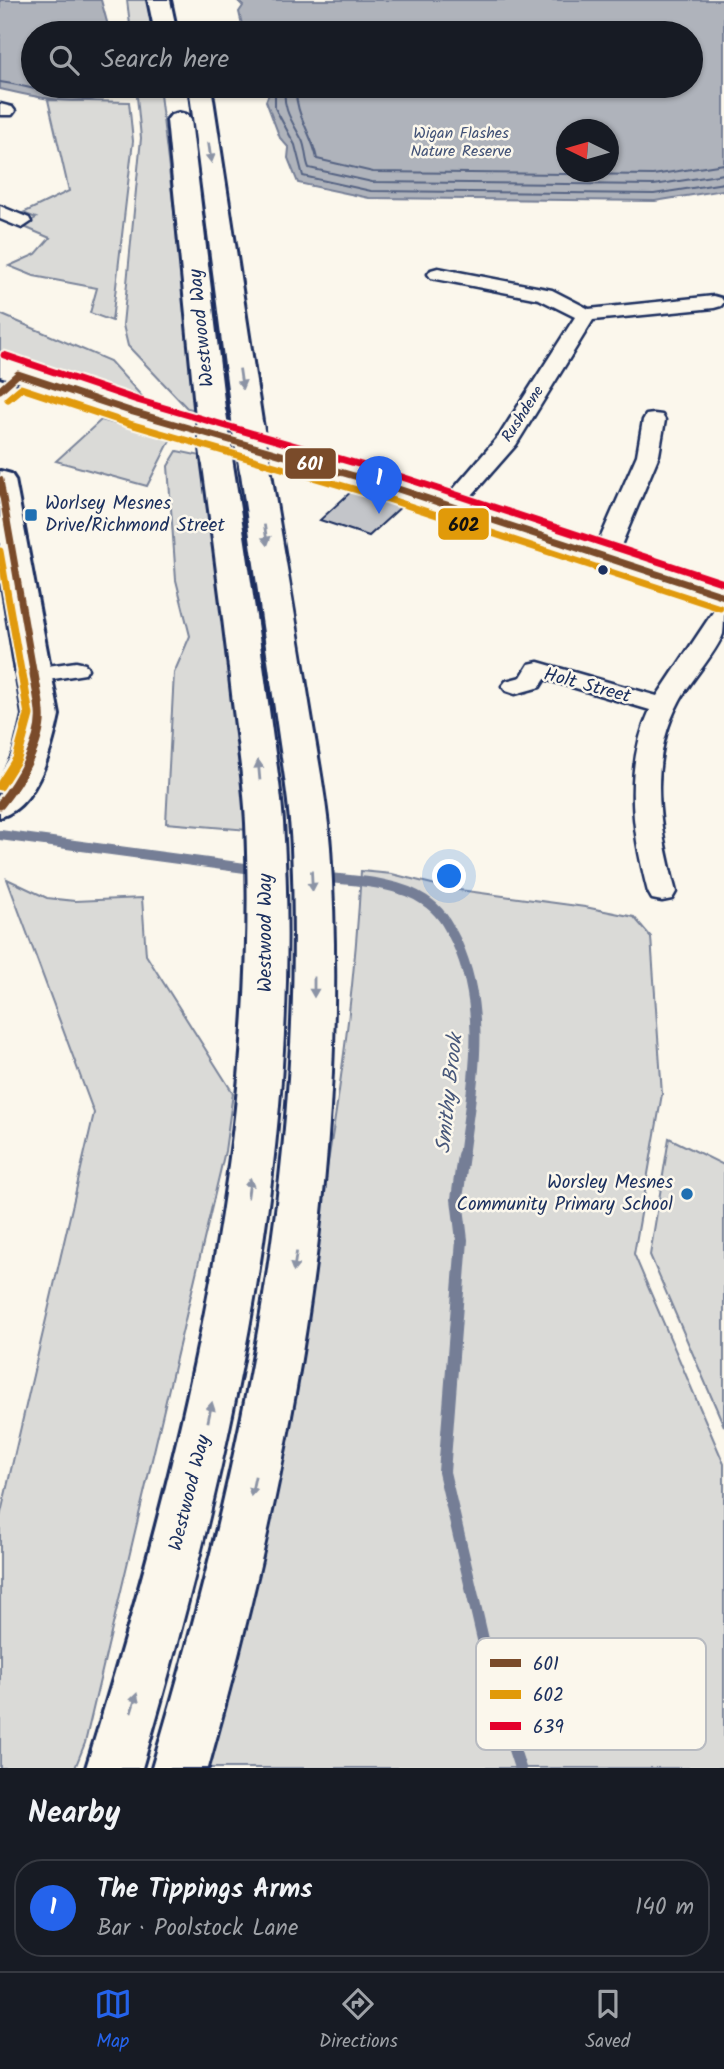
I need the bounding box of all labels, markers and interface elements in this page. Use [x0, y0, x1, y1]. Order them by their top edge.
search box [21, 21, 703, 98]
text: Search here [101, 39, 229, 81]
icon: search [45, 41, 83, 79]
north arrow [556, 119, 619, 182]
park label: Wigan Flashes Nature Reserve [411, 121, 511, 164]
one-way arrow [204, 142, 215, 164]
street label: Westwood Way [181, 266, 223, 389]
one-way arrow [236, 368, 247, 390]
street label: Rushdene [495, 381, 551, 447]
line badge: 601 [284, 447, 337, 480]
text: 601 [297, 450, 323, 480]
pin: 1 [356, 456, 402, 514]
place label: Worlsey Mesnes Drive/Richmond Street [45, 489, 225, 541]
marker: Worlsey Mesnes Drive/Richmond Street [23, 507, 39, 523]
line badge: 602 [437, 507, 490, 541]
text: 602 [448, 511, 480, 541]
one-way arrow [261, 524, 272, 546]
unlabelled marker [596, 563, 610, 577]
street label: Holt Street [540, 660, 635, 712]
one-way arrow [253, 759, 264, 781]
your location [432, 859, 466, 893]
one-way arrow [307, 870, 318, 892]
street label: Westwood Way [251, 873, 281, 992]
one-way arrow [308, 976, 320, 998]
water label: Smithy Brook [427, 1030, 473, 1155]
place label: Worsley Mesnes Community Primary School [457, 1168, 673, 1220]
one-way arrow [244, 1176, 255, 1198]
marker: Worsley Mesnes Community Primary School [679, 1186, 695, 1202]
one-way arrow [289, 1251, 300, 1273]
one-way arrow [205, 1401, 216, 1423]
street label: Westwood Way [161, 1431, 219, 1554]
one-way arrow [248, 1475, 259, 1497]
legend [476, 1638, 706, 1750]
text: 601 [533, 1650, 559, 1680]
text: 602 [533, 1681, 564, 1711]
one-way arrow [130, 1692, 140, 1713]
text: 639 [533, 1713, 564, 1743]
text: Nearby [28, 1790, 120, 1838]
text: The Tippings Arms [97, 1869, 312, 1911]
text: 1 [50, 1890, 56, 1926]
text: 140 m [635, 1890, 694, 1926]
text: Bar · Poolstock Lane [97, 1911, 298, 1947]
tab: Map [94, 1985, 132, 2057]
tab: Directions [319, 1985, 398, 2057]
tab: Saved [585, 1985, 630, 2057]

